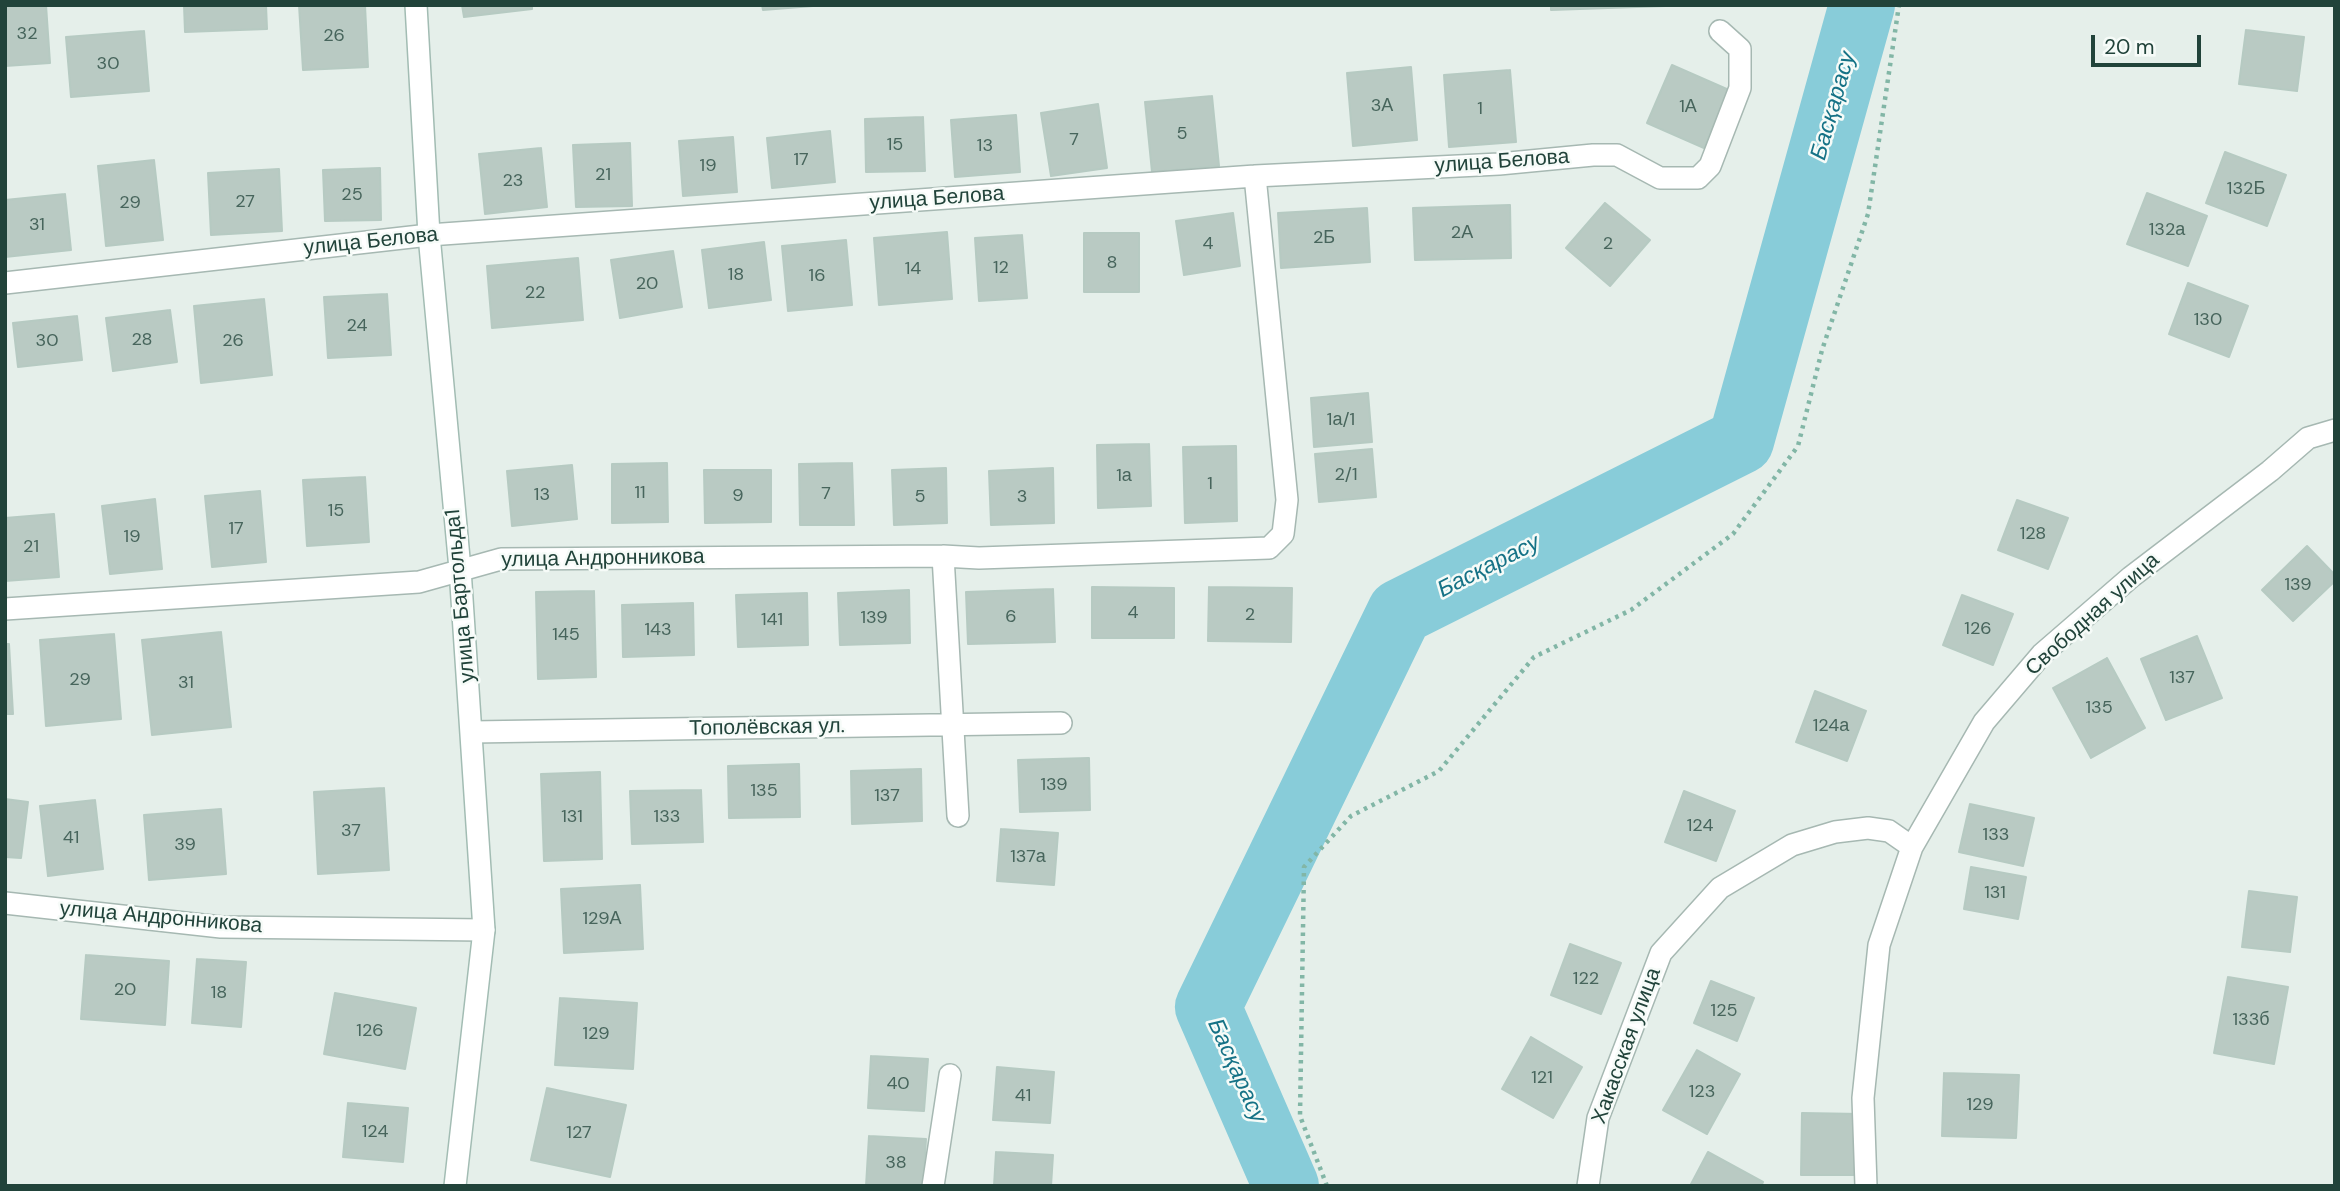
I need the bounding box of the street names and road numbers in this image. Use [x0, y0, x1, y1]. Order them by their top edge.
street label: улица Белова [1434, 145, 1570, 179]
street label: улица Белова [869, 182, 1005, 216]
street label: улица Белова [303, 222, 439, 262]
street label: улица Бартольда1 [441, 508, 481, 684]
street label: улица Андронникова [501, 545, 705, 573]
street label: Свободная улица [2021, 548, 2165, 682]
street label: Тополёвская ул. [689, 714, 845, 742]
street label: улица Андронникова [59, 897, 263, 939]
street label: Хакасская улица [1587, 965, 1667, 1127]

